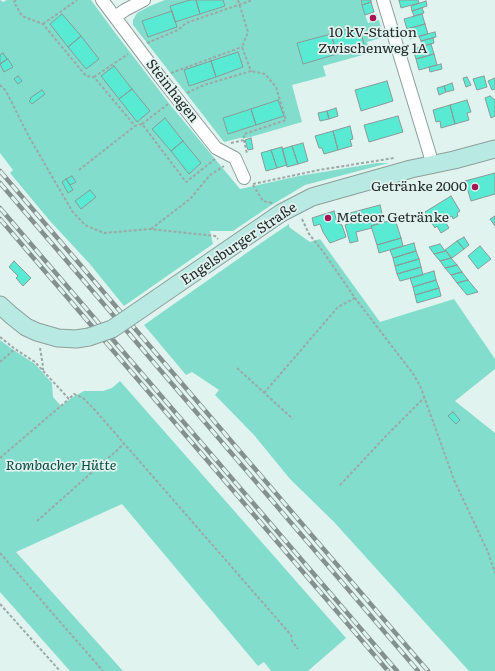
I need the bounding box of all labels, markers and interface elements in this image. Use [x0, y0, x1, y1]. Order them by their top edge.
marker: 10 kV-Station Zwischenweg 1A [368, 13, 378, 23]
place label: 10 kV-Station Zwischenweg 1A [318, 25, 428, 58]
street label: Steinhagen [142, 56, 202, 126]
place label: Getränke 2000 [371, 179, 467, 195]
marker: Getränke 2000 [470, 182, 480, 192]
street label: Engelsburger Straße [178, 199, 300, 289]
place label: Meteor Getränke [336, 210, 449, 226]
marker: Meteor Getränke [323, 213, 333, 223]
park label: Rombacher Hütte [6, 458, 116, 474]

